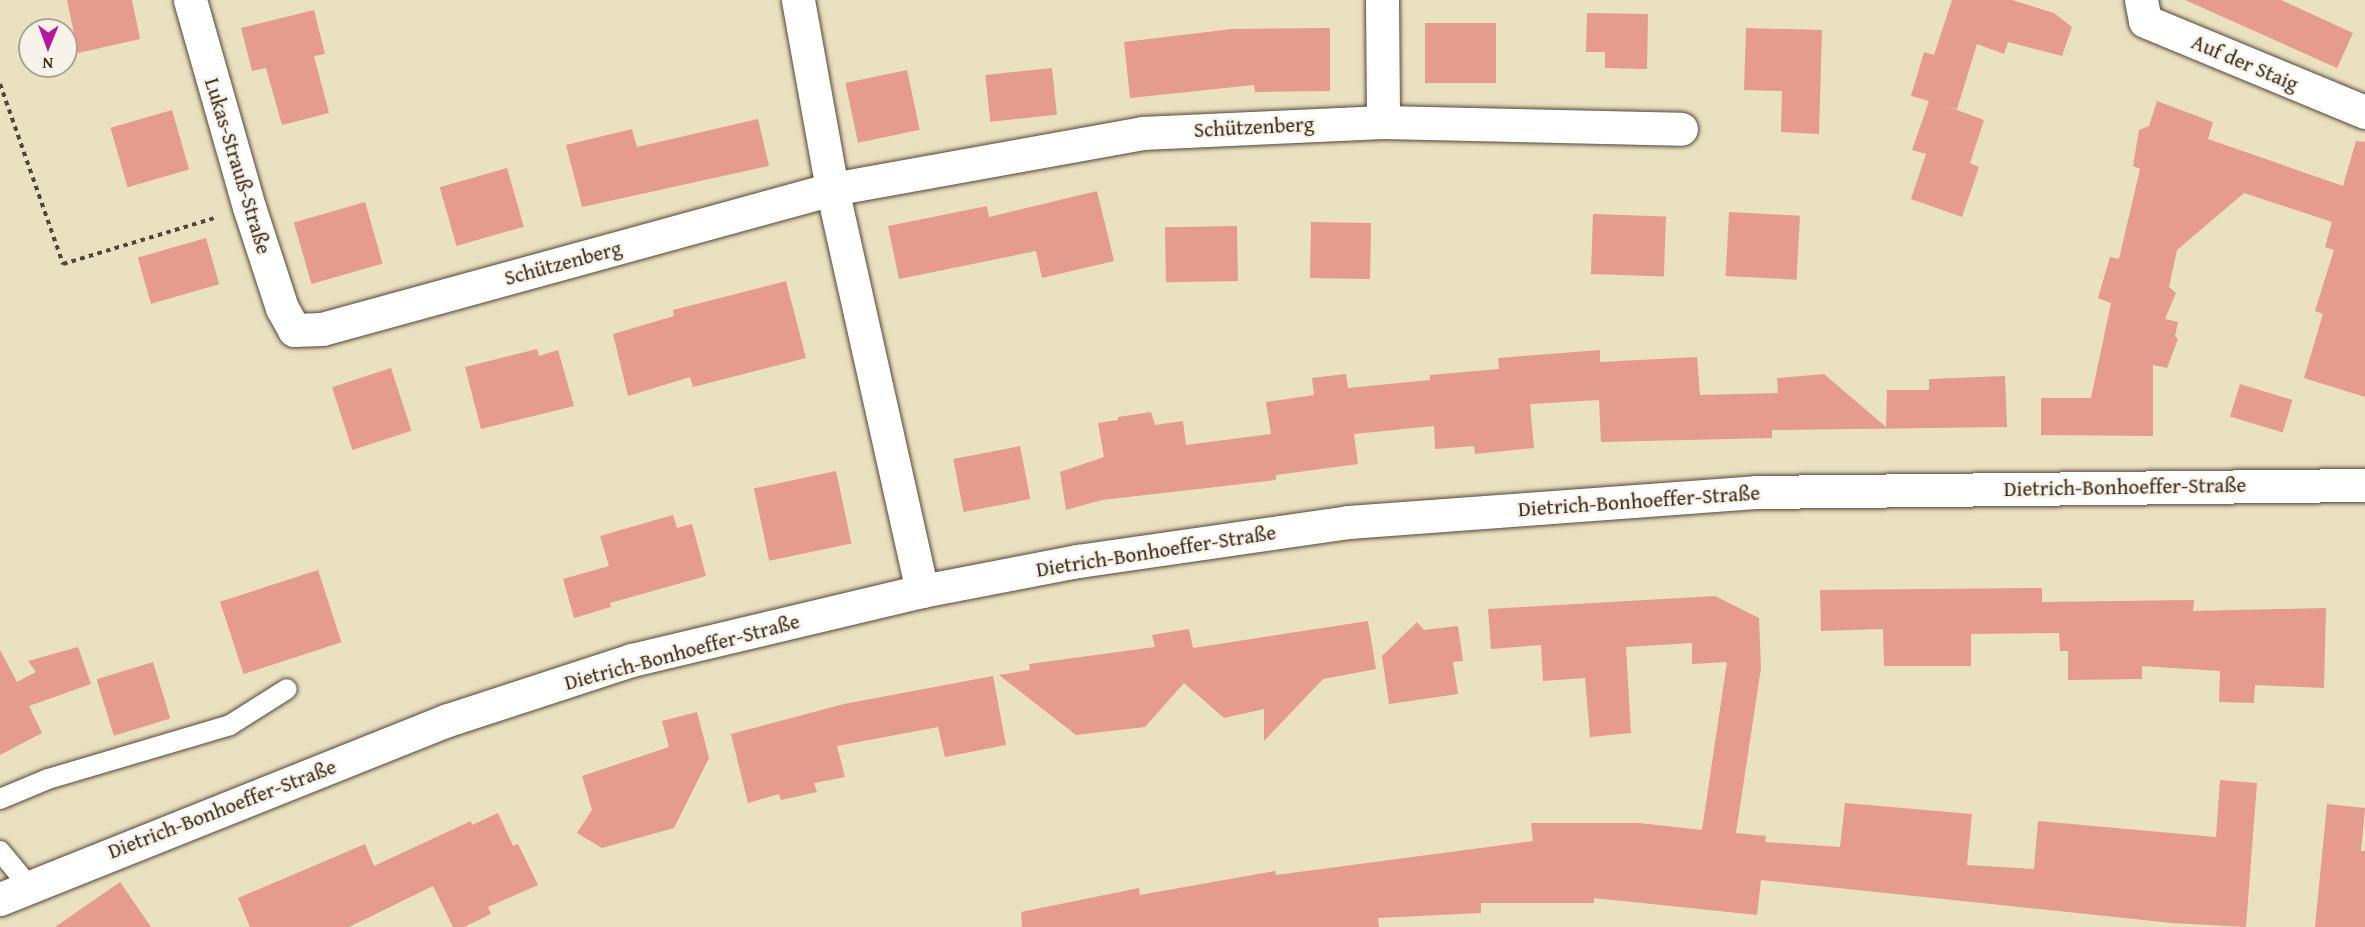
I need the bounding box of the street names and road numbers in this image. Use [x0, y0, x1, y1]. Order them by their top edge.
street label: Auf der Staig [2188, 29, 2302, 97]
street label: Lukas-Strauß-Straße [199, 75, 277, 257]
street label: Schützenberg [1193, 111, 1315, 143]
street label: Schützenberg [502, 235, 624, 291]
street label: Dietrich-Bonhoeffer-Straße [2003, 472, 2247, 502]
street label: Dietrich-Bonhoeffer-Straße [1517, 480, 1761, 522]
street label: Dietrich-Bonhoeffer-Straße [1034, 520, 1278, 582]
street label: Dietrich-Bonhoeffer-Straße [562, 608, 802, 696]
street label: Dietrich-Bonhoeffer-Straße [104, 754, 340, 864]

